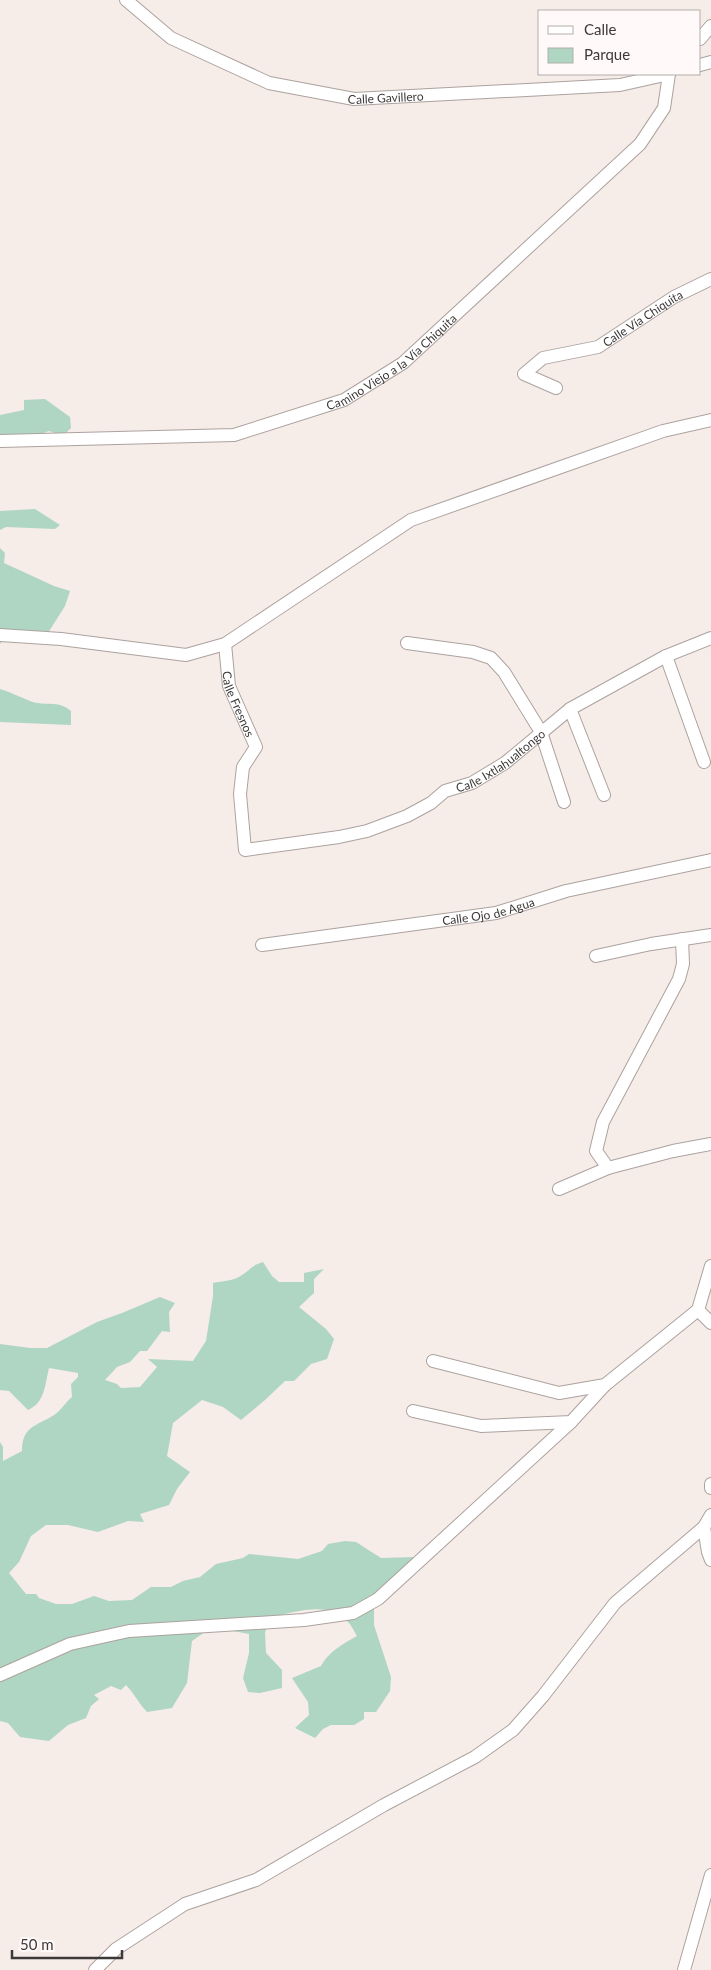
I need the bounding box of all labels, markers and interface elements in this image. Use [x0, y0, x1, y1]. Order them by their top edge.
legend [538, 10, 701, 75]
text: Calle [584, 20, 617, 38]
text: Parque [584, 45, 630, 63]
street label: Calle Gavillero [347, 88, 424, 107]
street label: Calle Vía Chiquita [600, 287, 685, 350]
street label: Camino Viejo a la Vía Chiquita [324, 310, 459, 413]
street label: Calle Fresnos [220, 670, 258, 739]
street label: Calle Ixtlahualtongo [454, 726, 548, 795]
street label: Calle Ojo de Agua [441, 894, 536, 928]
scale bar [12, 1928, 122, 1960]
text: 50 m [20, 1935, 54, 1953]

